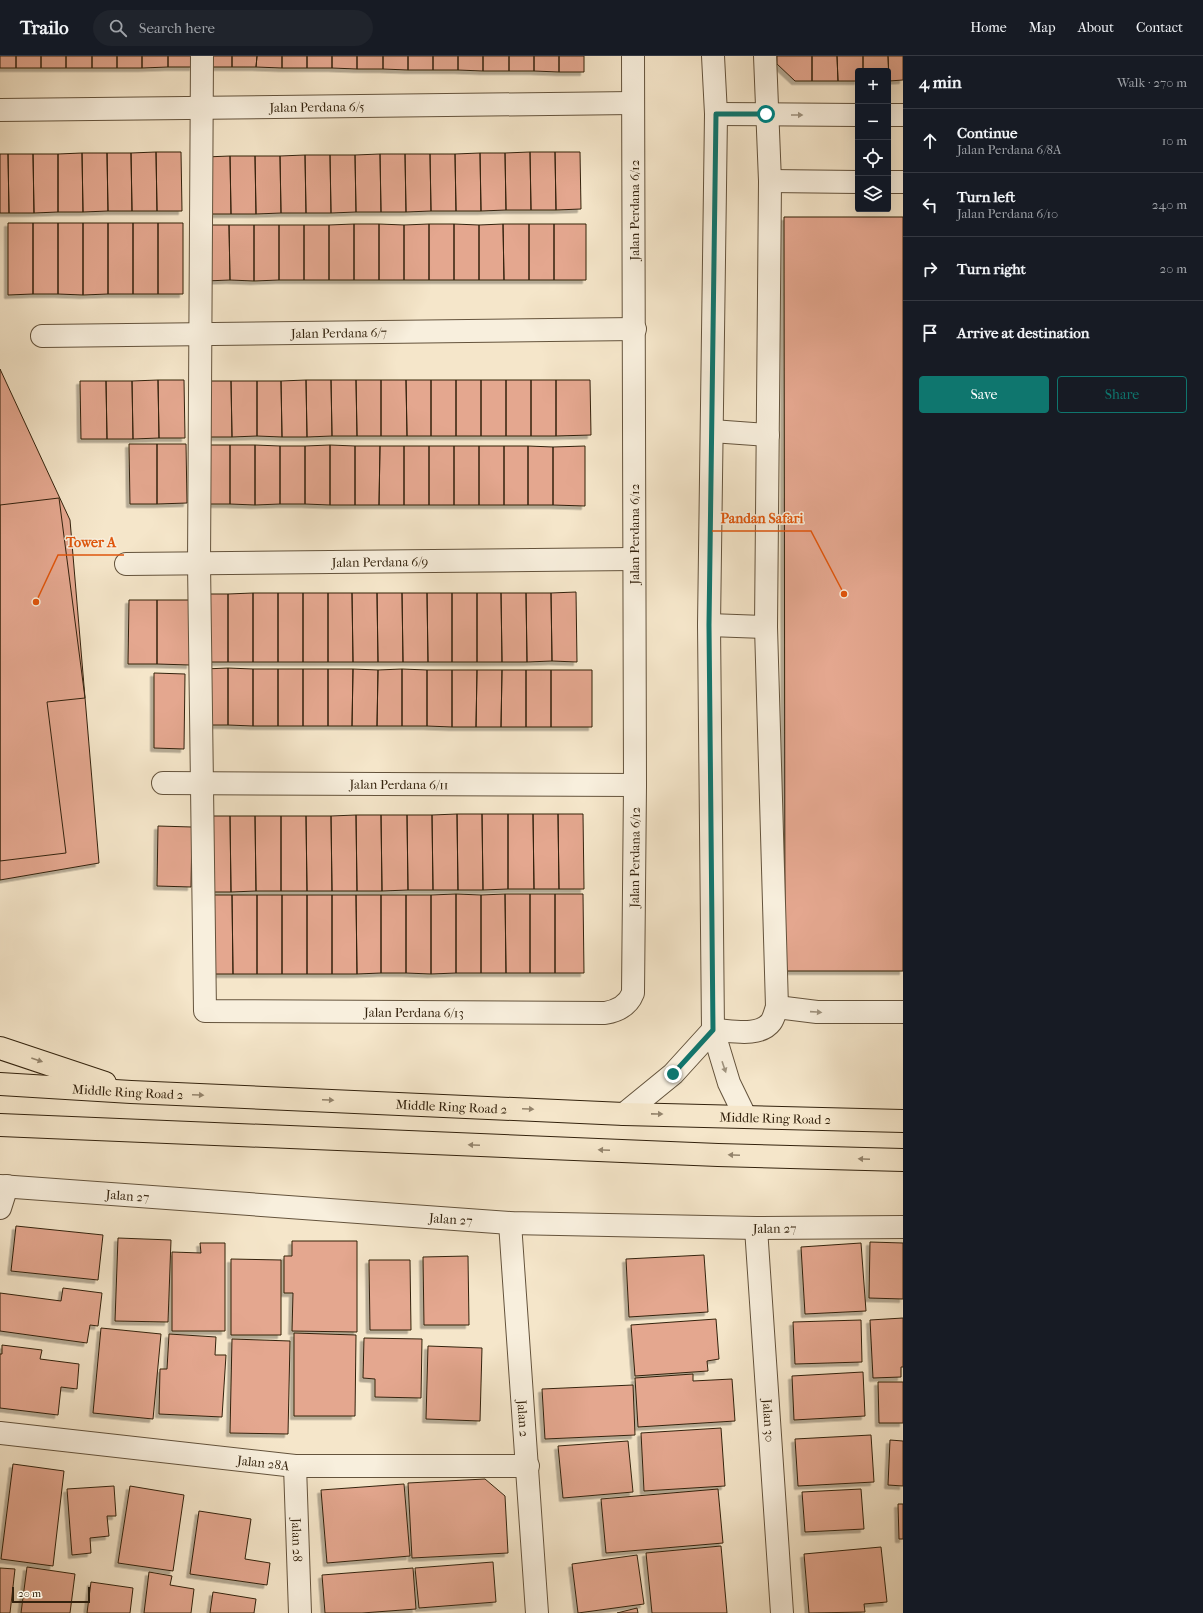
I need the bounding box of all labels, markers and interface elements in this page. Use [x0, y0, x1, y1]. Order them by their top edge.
search box [93, 10, 373, 46]
text: Trailo [20, 17, 69, 39]
icon: search [107, 17, 129, 39]
text: Search here [139, 19, 215, 37]
text: Home [970, 19, 1007, 36]
text: Map [1029, 19, 1056, 36]
text: About [1078, 19, 1114, 36]
text: Contact [1136, 19, 1183, 36]
map controls [855, 68, 891, 212]
button: + [855, 68, 891, 104]
text: 4 min [919, 72, 962, 92]
text: Walk · 270 m [1117, 75, 1187, 90]
street label: Jalan Perdana 6/5 [268, 98, 365, 115]
button: − [855, 104, 891, 140]
route start [757, 105, 775, 123]
one-way arrow [791, 112, 804, 118]
text: Continue [957, 124, 1017, 142]
icon: ahead [919, 130, 941, 152]
text: 10 m [1162, 133, 1187, 148]
button: locate [855, 140, 891, 176]
text: Jalan Perdana 6/8A [957, 142, 1062, 157]
street label: Jalan Perdana 6/12 [627, 159, 642, 261]
button: layers [855, 176, 891, 212]
text: Turn left [957, 188, 1015, 206]
icon: left [919, 194, 941, 216]
text: 240 m [1152, 197, 1187, 212]
text: Jalan Perdana 6/10 [957, 206, 1058, 221]
icon: right [919, 258, 941, 280]
text: Turn right [957, 260, 1026, 278]
text: 20 m [1160, 261, 1187, 276]
icon: arrive [919, 322, 941, 344]
street label: Jalan Perdana 6/7 [290, 324, 387, 341]
text: Arrive at destination [957, 324, 1089, 342]
button: Save [919, 376, 1049, 413]
button: Share [1057, 376, 1187, 413]
street label: Jalan Perdana 6/12 [627, 483, 642, 585]
callout: Pandan Safari [712, 505, 811, 531]
text: Pandan Safari [721, 510, 804, 527]
callout: Tower A [58, 529, 124, 555]
text: Tower A [65, 534, 117, 551]
street label: Jalan Perdana 6/9 [331, 554, 428, 569]
street label: Jalan Perdana 6/11 [348, 776, 449, 792]
street label: Jalan Perdana 6/12 [626, 806, 642, 909]
street label: Jalan Perdana 6/13 [363, 1004, 464, 1020]
one-way arrow [810, 1008, 822, 1015]
one-way arrow [31, 1057, 43, 1063]
one-way arrow [721, 1062, 727, 1074]
route end [664, 1065, 682, 1083]
street label: Middle Ring Road 2 [72, 1081, 184, 1102]
one-way arrow [192, 1091, 204, 1098]
street label: Middle Ring Road 2 [395, 1096, 508, 1116]
one-way arrow [322, 1097, 334, 1104]
one-way arrow [522, 1106, 534, 1113]
street label: Middle Ring Road 2 [719, 1109, 831, 1127]
one-way arrow [651, 1111, 664, 1117]
one-way arrow [467, 1142, 480, 1148]
one-way arrow [598, 1147, 610, 1154]
one-way arrow [728, 1152, 740, 1159]
one-way arrow [857, 1156, 870, 1162]
street label: Jalan 27 [104, 1186, 150, 1204]
street label: Jalan 27 [428, 1210, 473, 1228]
street label: Jalan 27 [752, 1220, 796, 1236]
street label: Jalan 2 [515, 1398, 532, 1438]
street label: Jalan 30 [760, 1398, 778, 1443]
street label: Jalan 28A [236, 1452, 291, 1473]
street label: Jalan 28 [289, 1517, 306, 1562]
scale bar [12, 1585, 90, 1604]
text: 20 m [18, 1587, 41, 1600]

